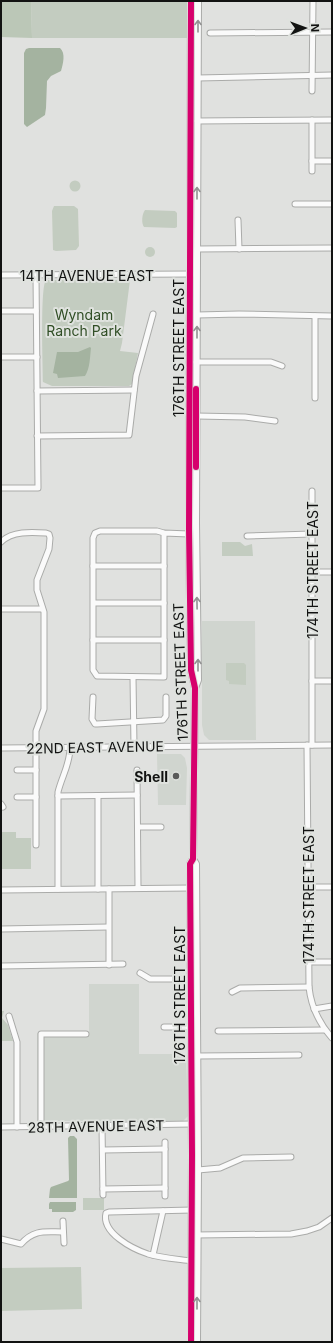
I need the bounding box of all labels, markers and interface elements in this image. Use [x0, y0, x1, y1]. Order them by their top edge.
north arrow [285, 8, 325, 48]
one-way arrow [194, 20, 202, 33]
text: N [308, 24, 322, 32]
one-way arrow [193, 187, 201, 200]
street label: 14TH AVENUE EAST [20, 267, 154, 284]
street label: 176TH STREET EAST [170, 279, 187, 417]
park label: Wyndam Ranch Park [46, 306, 122, 339]
one-way arrow [193, 326, 200, 339]
street label: 174TH STREET EAST [304, 501, 321, 639]
one-way arrow [193, 597, 201, 610]
street label: 176TH STREET EAST [169, 603, 191, 741]
one-way arrow [194, 659, 202, 672]
street label: 22ND EAST AVENUE [26, 737, 164, 757]
place label: Shell [134, 768, 168, 785]
marker: Shell [171, 771, 181, 781]
street label: 174TH STREET EAST [300, 826, 317, 964]
street label: 176TH STREET EAST [171, 926, 188, 1064]
street label: 28TH AVENUE EAST [27, 1116, 165, 1136]
one-way arrow [193, 1297, 201, 1310]

